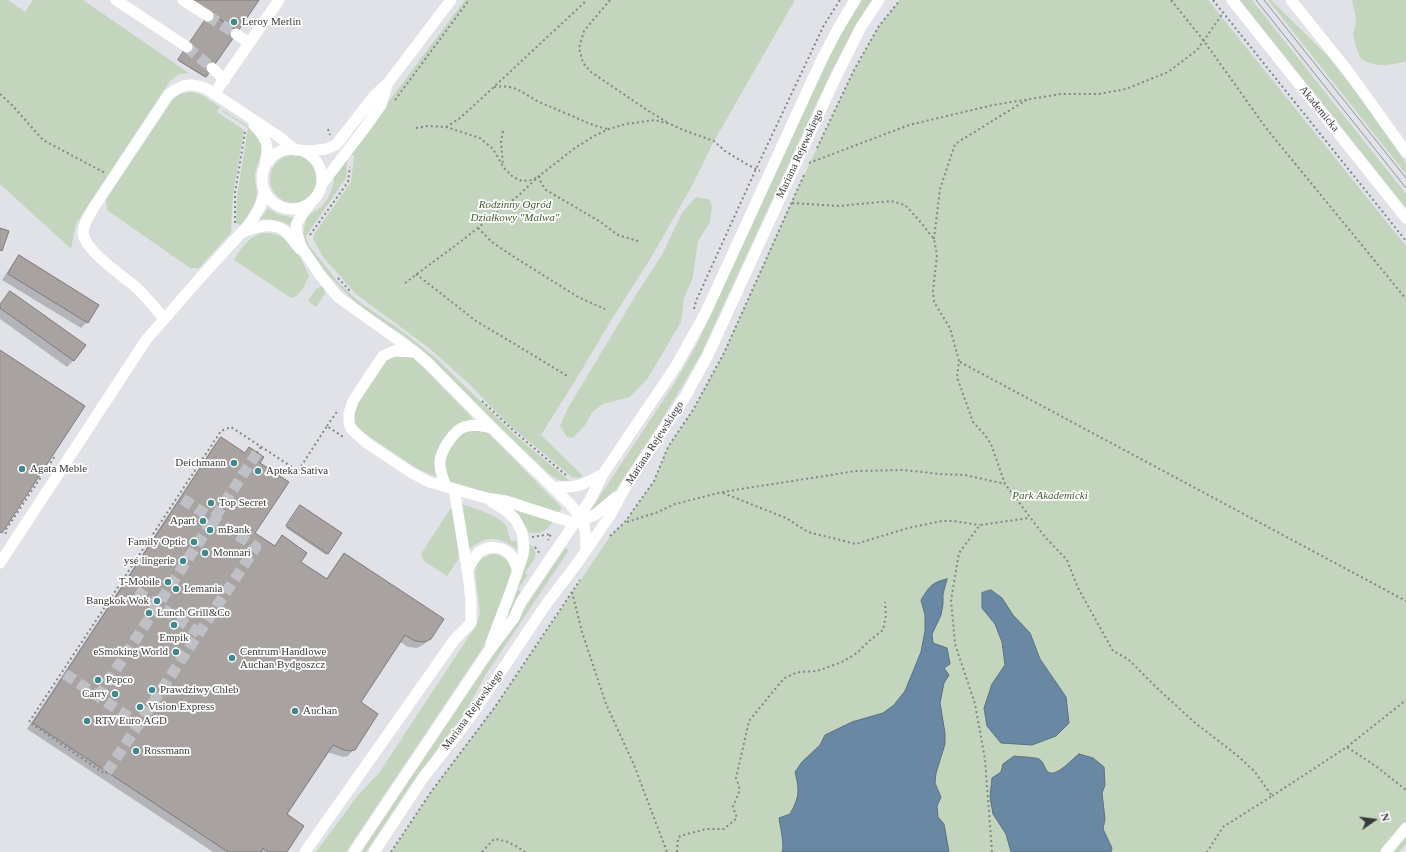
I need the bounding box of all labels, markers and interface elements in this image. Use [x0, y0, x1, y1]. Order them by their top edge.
place label: Leroy Merlin [242, 15, 301, 29]
marker: Leroy Merlin [229, 17, 239, 27]
street label: Akademicka [1296, 83, 1342, 135]
street label: Mariana Rejewskiego [774, 108, 826, 200]
park label: Rodzinny Ogród Działkowy "Malwa" [471, 198, 559, 224]
street label: Mariana Rejewskiego [623, 399, 687, 487]
place label: Deichmann [175, 456, 226, 470]
marker: Deichmann [229, 458, 239, 468]
place label: Agata Meble [30, 462, 87, 476]
marker: Agata Meble [17, 464, 27, 474]
place label: Apteka Sativa [266, 464, 328, 478]
marker: Apteka Sativa [253, 466, 263, 476]
park label: Park Akademicki [1012, 489, 1088, 503]
place label: Top Secret [219, 496, 266, 510]
marker: Top Secret [206, 498, 216, 508]
place label: Apart [170, 514, 195, 528]
marker: Apart [198, 516, 208, 526]
place label: mBank [218, 523, 250, 537]
marker: mBank [205, 525, 215, 535]
place label: Family Optic [128, 535, 186, 549]
marker: Family Optic [189, 537, 199, 547]
place label: Monnari [213, 546, 251, 560]
marker: Monnari [200, 548, 210, 558]
place label: ysé lingerie [124, 554, 175, 568]
marker: ysé lingerie [178, 556, 188, 566]
place label: T-Mobile [119, 575, 160, 589]
marker: T-Mobile [163, 577, 173, 587]
place label: Lemania [184, 582, 222, 596]
marker: Lemania [171, 584, 181, 594]
place label: Bangkok Wok [86, 594, 149, 608]
marker: Bangkok Wok [152, 596, 162, 606]
place label: Lunch Grill&Co [157, 606, 230, 620]
marker: Lunch Grill&Co [144, 608, 154, 618]
marker: Empik [169, 620, 179, 630]
place label: Empik [159, 631, 189, 645]
place label: eSmoking World [93, 645, 168, 659]
place label: Centrum Handlowe Auchan Bydgoszcz [240, 645, 326, 671]
marker: eSmoking World [171, 647, 181, 657]
marker: Centrum Handlowe Auchan Bydgoszcz [227, 653, 237, 663]
street label: Mariana Rejewskiego [439, 667, 507, 753]
place label: Pepco [106, 673, 133, 687]
marker: Pepco [93, 675, 103, 685]
place label: Prawdziwy Chleb [160, 683, 239, 697]
marker: Prawdziwy Chleb [147, 685, 157, 695]
place label: Carry [82, 687, 107, 701]
marker: Carry [110, 689, 120, 699]
place label: Vision Express [148, 700, 214, 714]
marker: Vision Express [135, 702, 145, 712]
place label: Auchan [303, 704, 337, 718]
marker: Auchan [290, 706, 300, 716]
place label: RTV Euro AGD [95, 714, 167, 728]
marker: RTV Euro AGD [82, 716, 92, 726]
place label: Rossmann [144, 744, 190, 758]
marker: Rossmann [131, 746, 141, 756]
north arrow [1354, 800, 1394, 840]
text: N [1379, 812, 1392, 822]

